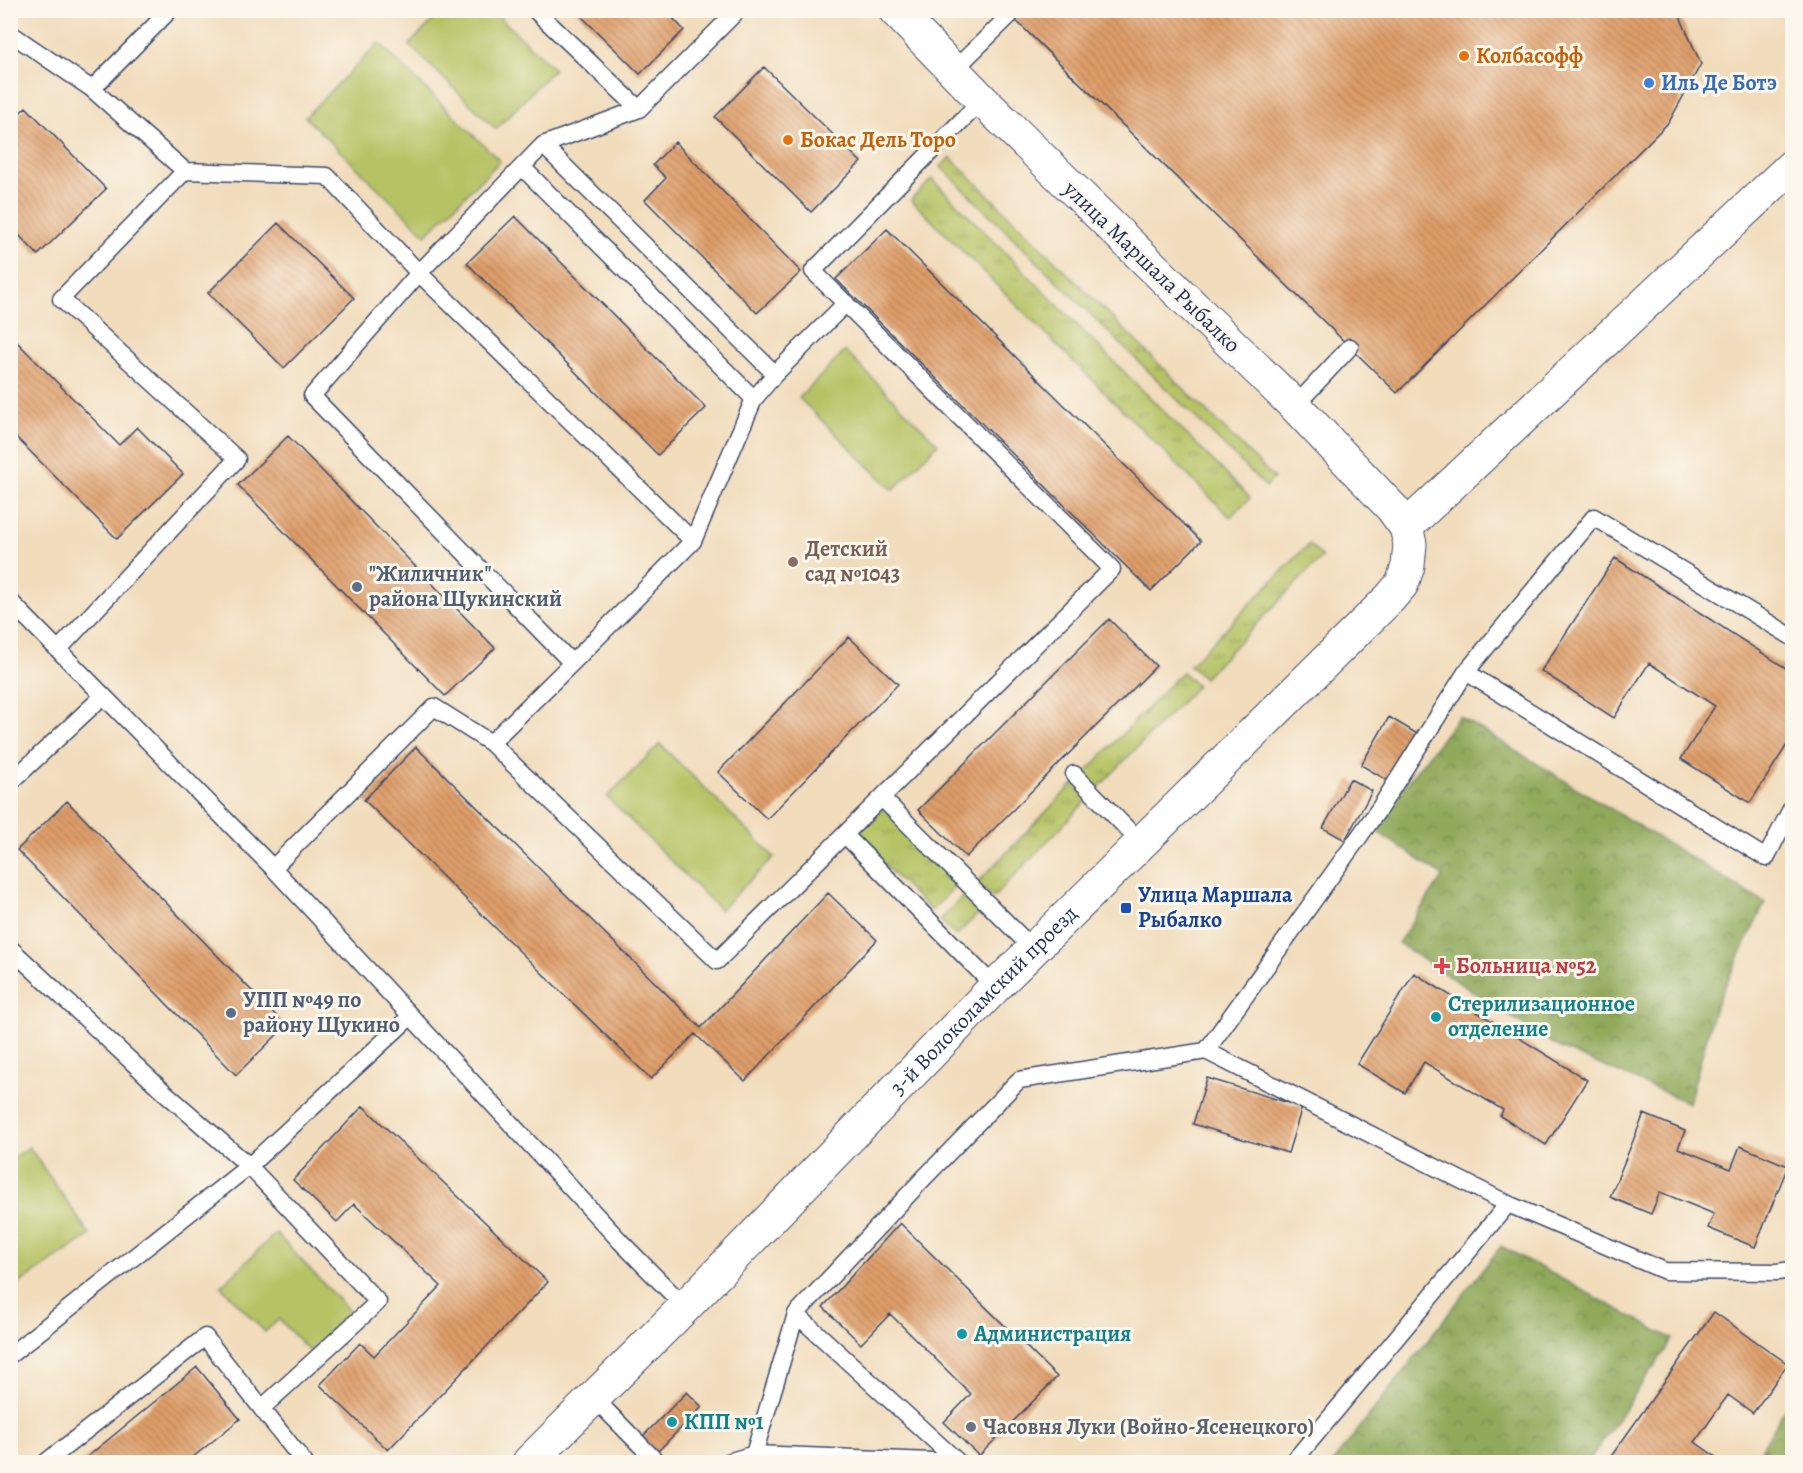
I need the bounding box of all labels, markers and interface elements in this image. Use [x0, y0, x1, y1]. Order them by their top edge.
place label: Колбасофф [1476, 41, 1583, 71]
marker: Колбасофф [1457, 49, 1471, 63]
place label: Иль Де Ботэ [1661, 68, 1777, 98]
marker: Иль Де Ботэ [1642, 76, 1656, 90]
place label: Бокас Дель Торо [800, 125, 956, 155]
marker: Бокас Дель Торо [781, 133, 795, 147]
street label: улица Маршала Рыбалко [1056, 174, 1247, 360]
place label: Детский сад №1043 [805, 534, 900, 589]
marker: Детский сад №1043 [786, 555, 800, 569]
place label: "Жиличник" района Щукинский [369, 559, 562, 614]
marker: "Жиличник" района Щукинский [350, 580, 364, 594]
place label: Улица Маршала Рыбалко [1138, 880, 1293, 935]
street label: 3-й Волоколамский проезд [883, 899, 1084, 1102]
marker: Улица Маршала Рыбалко [1119, 901, 1133, 915]
place label: Больница №52 [1456, 951, 1597, 981]
marker: Больница №52 [1433, 957, 1451, 975]
place label: УПП №49 по району Щукино [243, 985, 400, 1040]
place label: Стерилизационное отделение [1448, 989, 1635, 1044]
marker: УПП №49 по району Щукино [224, 1006, 238, 1020]
marker: Стерилизационное отделение [1429, 1010, 1443, 1024]
place label: Администрация [973, 1319, 1131, 1349]
marker: Администрация [955, 1327, 969, 1341]
place label: КПП №1 [684, 1407, 764, 1437]
place label: Часовня Луки (Войно-Ясенецкого) [983, 1412, 1314, 1442]
marker: КПП №1 [665, 1415, 679, 1429]
marker: Часовня Луки (Войно-Ясенецкого) [964, 1420, 978, 1434]

